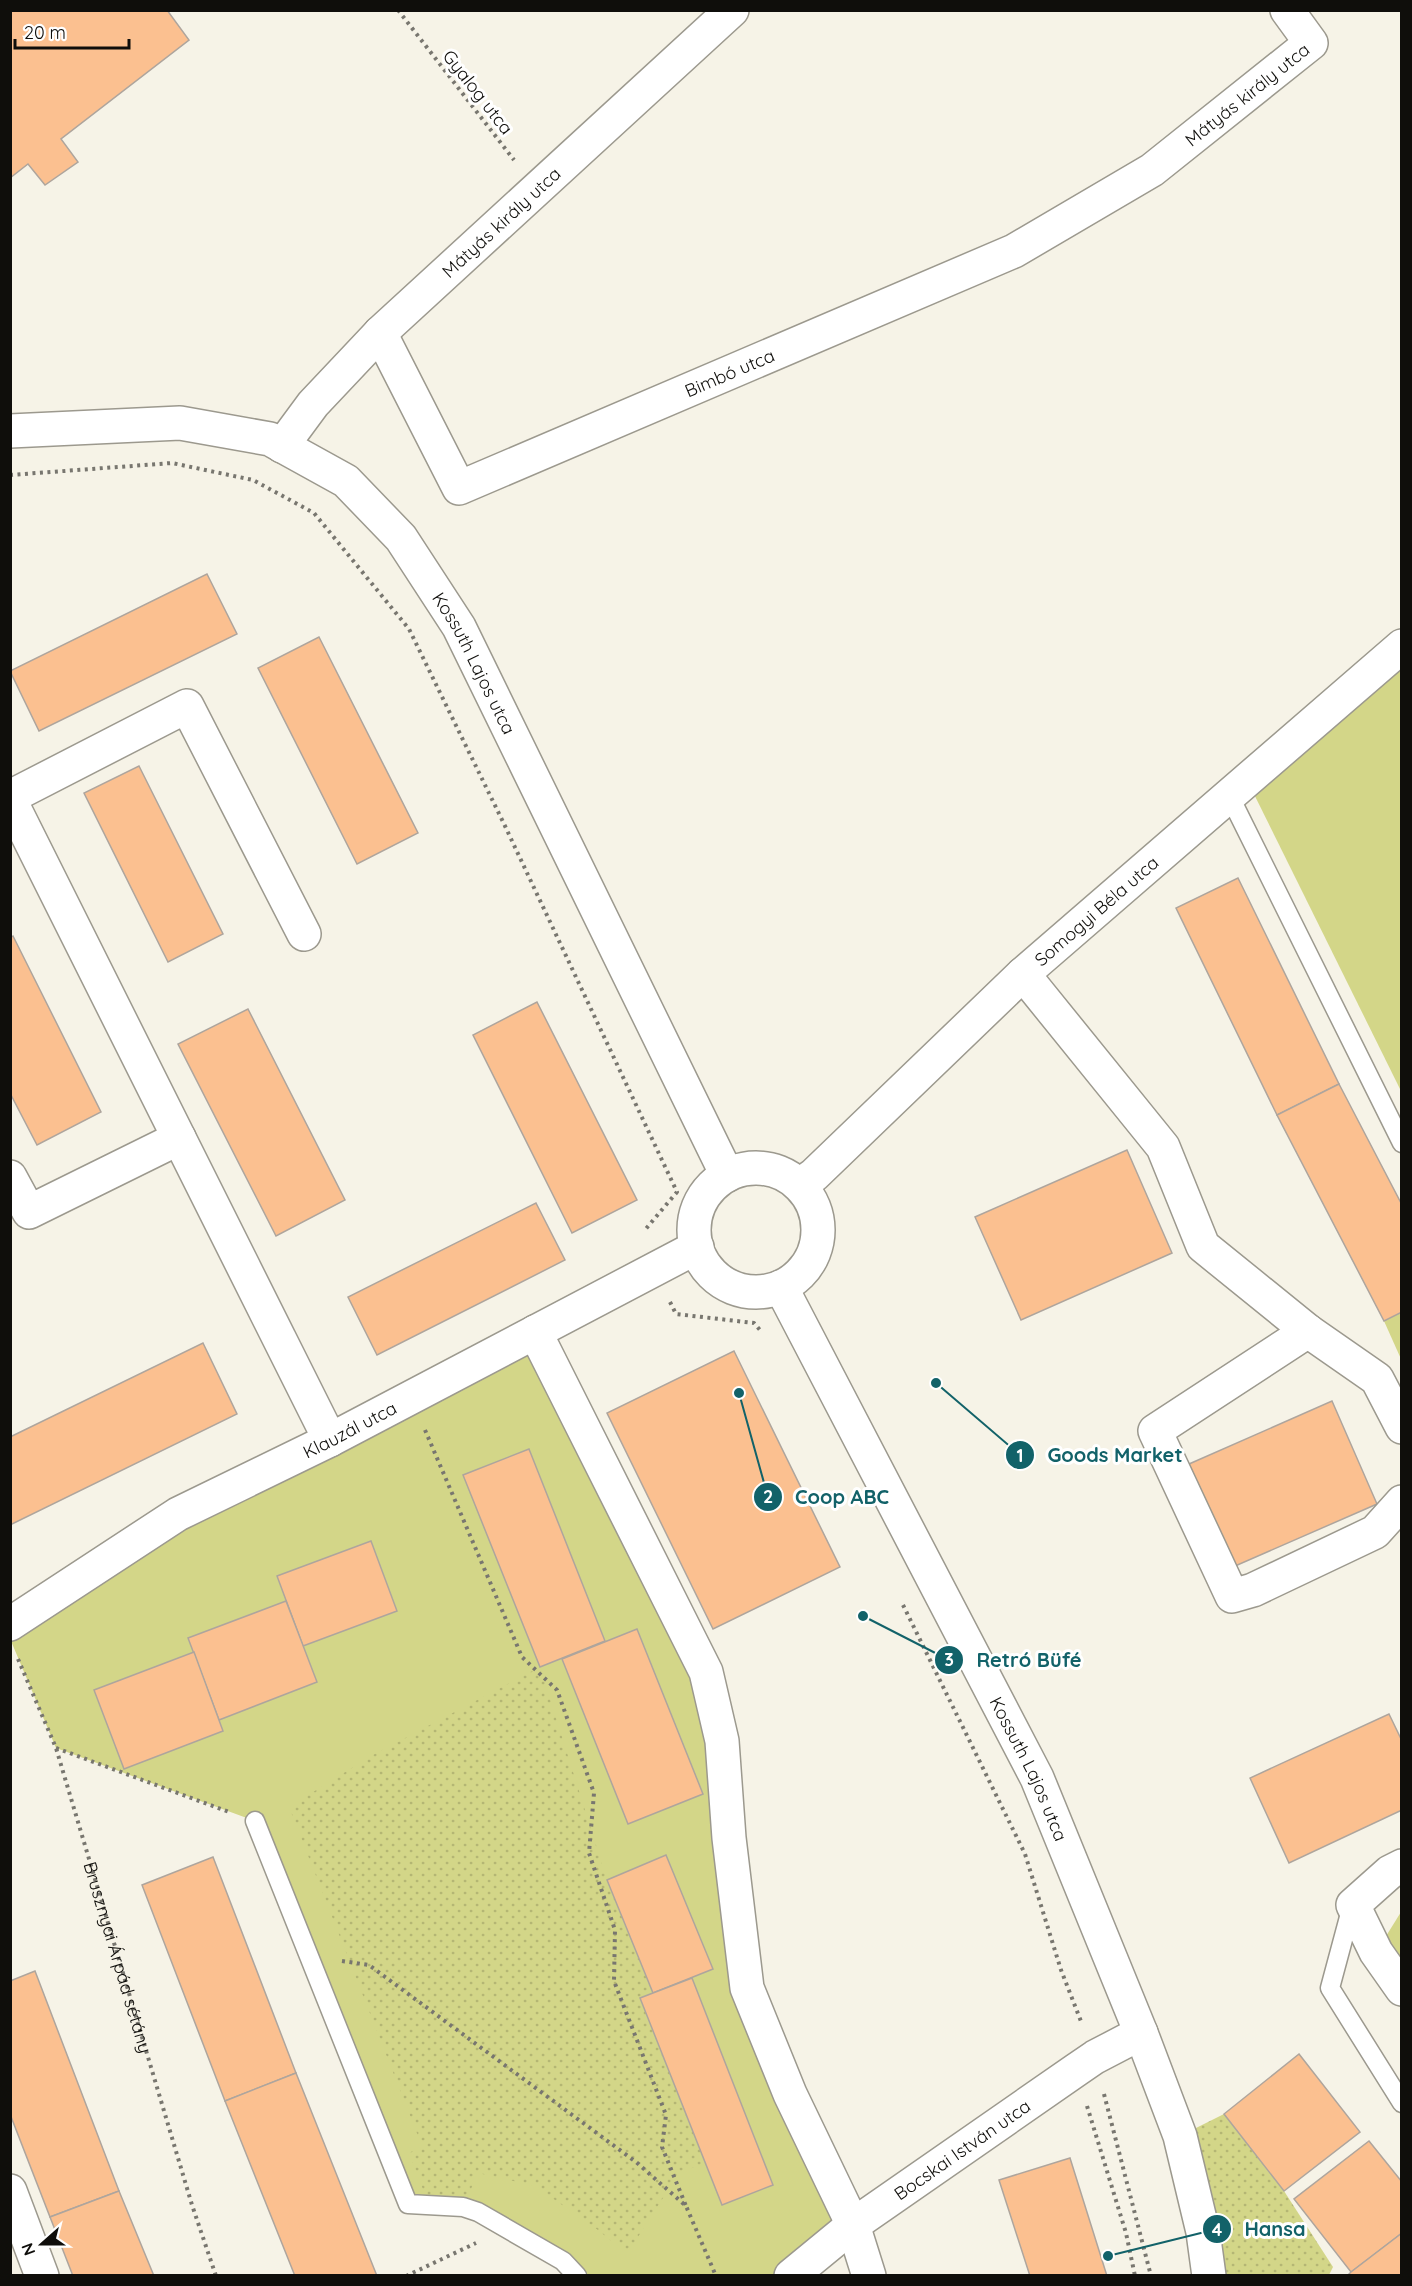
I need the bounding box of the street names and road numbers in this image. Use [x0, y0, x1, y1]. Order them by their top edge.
street label: Mátyás király utca [1180, 37, 1314, 151]
street label: Gyalog utca [438, 45, 518, 139]
street label: Mátyás király utca [437, 162, 565, 282]
street label: Bimbó utca [681, 343, 778, 402]
street label: Kossuth Lajos utca [428, 588, 521, 738]
street label: Somogyi Béla utca [1029, 851, 1163, 971]
street label: Klauzál utca [299, 1396, 400, 1463]
street label: Kossuth Lajos utca [985, 1693, 1073, 1844]
street label: Brusznyai Árpád sétány [79, 1859, 158, 2056]
street label: Bocskai István utca [889, 2094, 1035, 2205]

